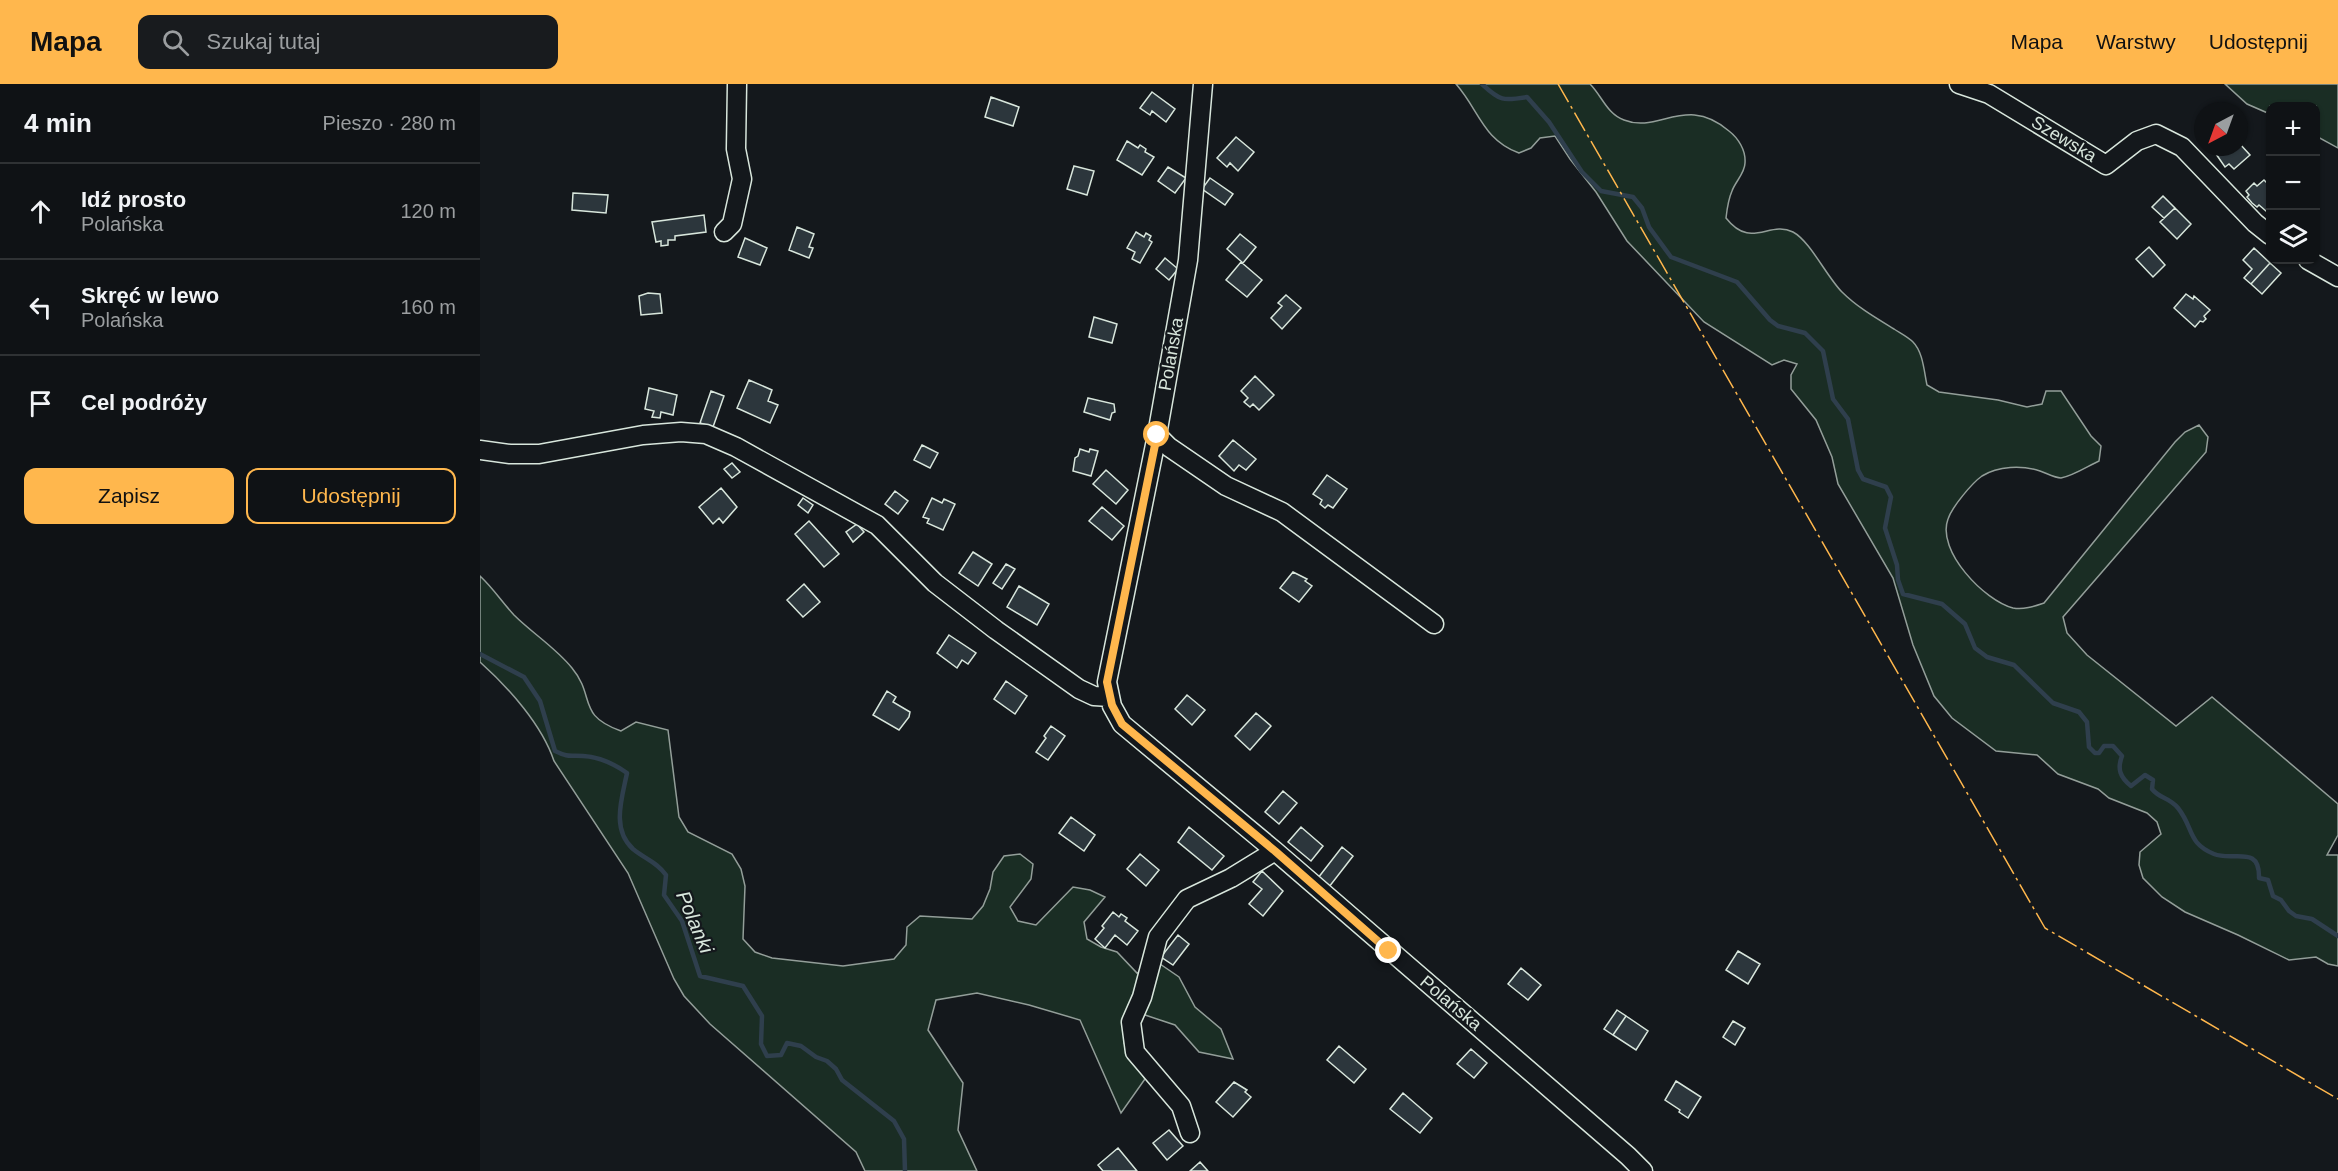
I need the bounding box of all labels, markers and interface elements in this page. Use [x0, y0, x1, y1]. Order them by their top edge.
search box [138, 15, 558, 69]
text: Mapa [30, 26, 102, 57]
icon: search [159, 26, 192, 59]
text: Szukaj tutaj [207, 29, 320, 54]
text: Mapa [2011, 30, 2063, 53]
text: Warstwy [2096, 30, 2176, 53]
text: Udostępnij [2209, 30, 2308, 53]
north arrow [2194, 102, 2248, 156]
map controls [2266, 102, 2320, 264]
button: + [2266, 102, 2320, 156]
text: 4 min [24, 108, 92, 138]
text: Pieszo · 280 m [323, 112, 456, 134]
street label: Szewska [2028, 112, 2101, 167]
button: − [2266, 156, 2320, 210]
text: Idź prosto [81, 187, 186, 212]
icon: ahead [24, 195, 57, 228]
text: 120 m [400, 200, 456, 222]
button: layers [2266, 210, 2320, 264]
text: Polańska [81, 213, 163, 235]
text: Skręć w lewo [81, 283, 219, 308]
icon: left [24, 291, 57, 324]
text: 160 m [400, 296, 456, 318]
text: Polańska [81, 309, 163, 331]
street label: Polańska [1155, 315, 1187, 392]
icon: arrive [24, 387, 57, 420]
text: Cel podróży [81, 390, 207, 415]
route start [1143, 421, 1169, 447]
button: Zapisz [24, 468, 234, 524]
button: Udostępnij [246, 468, 456, 524]
water label: Polanki [672, 888, 718, 957]
route end [1375, 937, 1401, 963]
street label: Polańska [1416, 972, 1487, 1035]

